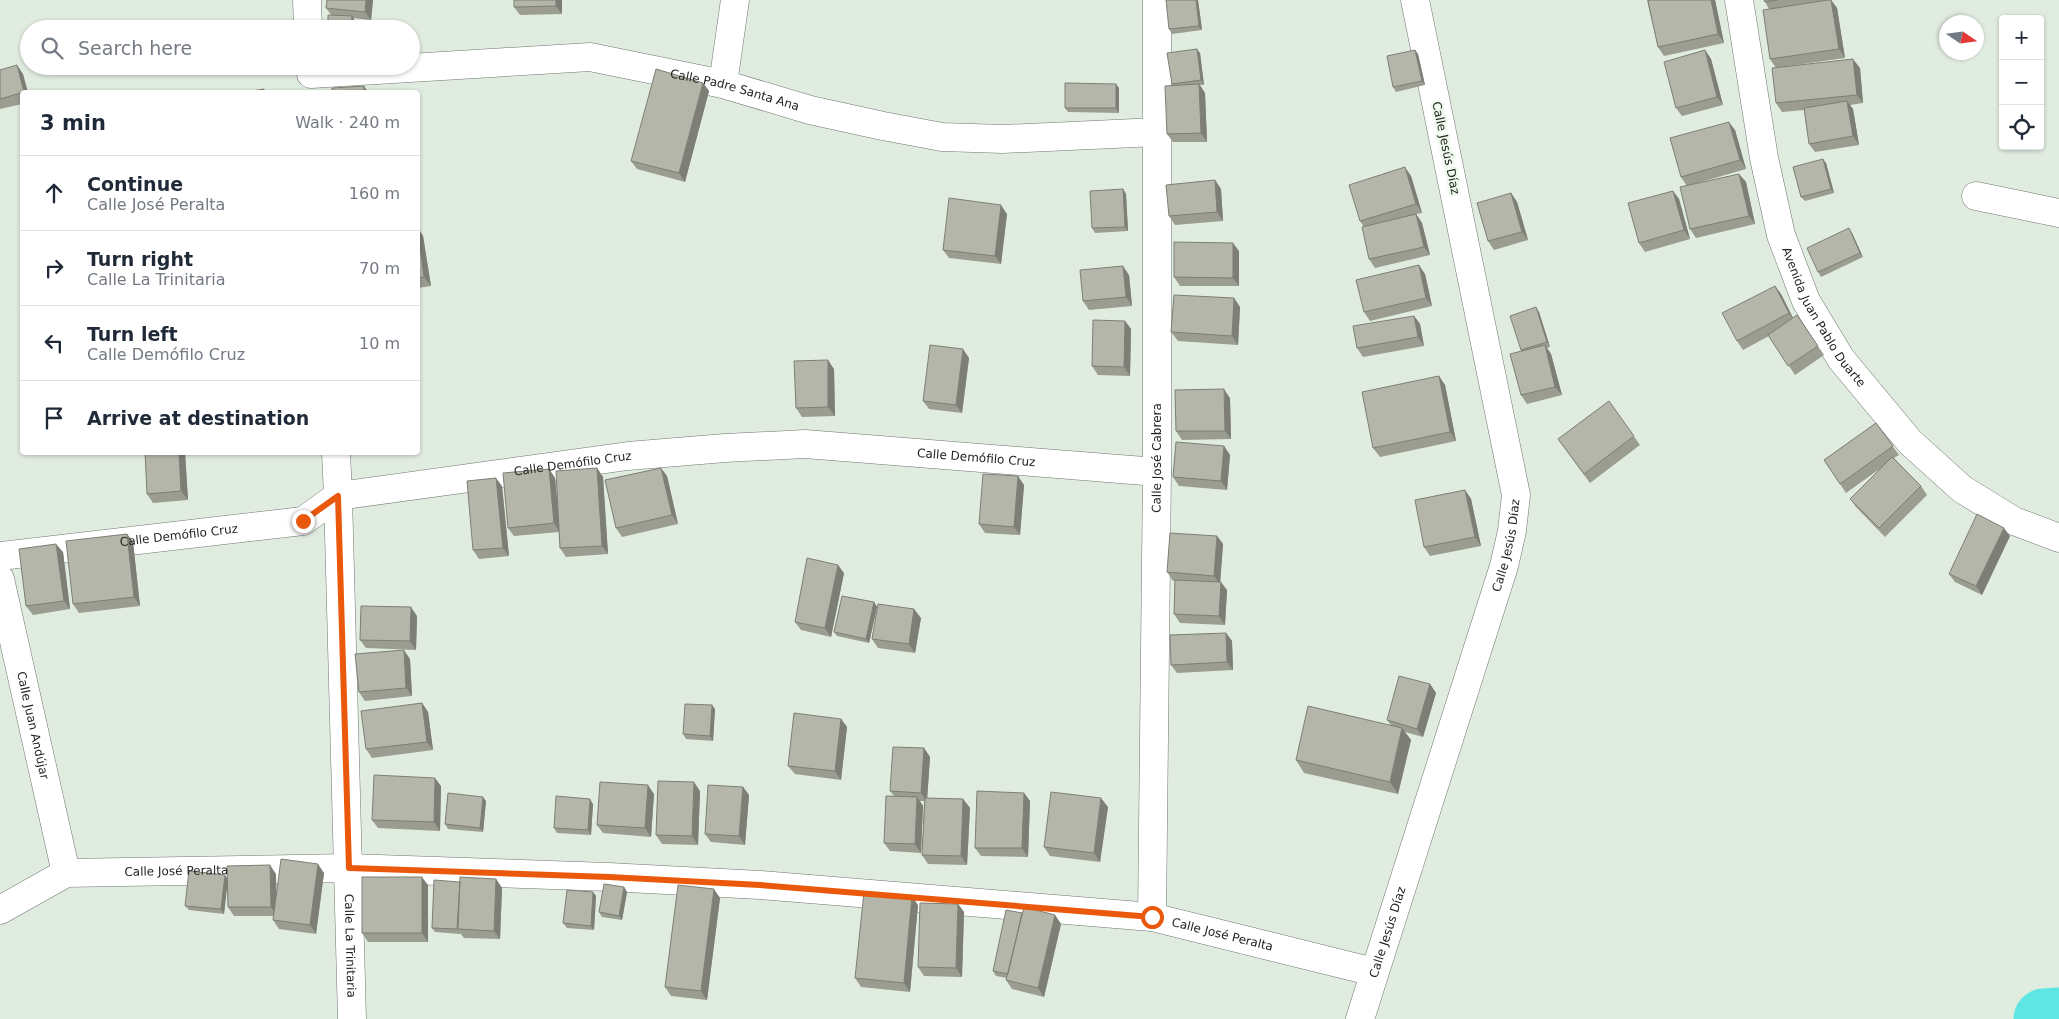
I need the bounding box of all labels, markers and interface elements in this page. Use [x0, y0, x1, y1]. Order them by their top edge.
north arrow [1939, 15, 1984, 60]
map controls [1999, 15, 2044, 150]
button: + [1999, 15, 2044, 60]
search box [20, 20, 420, 75]
icon: search [38, 34, 66, 62]
text: Search here [78, 37, 192, 59]
button: − [1999, 60, 2044, 105]
street label: Calle Padre Santa Ana [669, 66, 801, 113]
street label: Calle Jesús Díaz [1429, 100, 1463, 196]
button: locate [1999, 105, 2044, 150]
text: 3 min [40, 111, 106, 135]
text: Walk · 240 m [295, 113, 400, 132]
text: Continue [87, 173, 183, 195]
icon: ahead [40, 179, 68, 207]
text: 160 m [349, 184, 400, 203]
text: Calle José Peralta [87, 195, 225, 214]
street label: Avenida Juan Pablo Duarte [1779, 245, 1868, 390]
text: Turn right [87, 248, 193, 270]
icon: right [40, 254, 68, 282]
text: 70 m [359, 259, 400, 278]
text: Calle La Trinitaria [87, 270, 226, 289]
text: Turn left [87, 323, 178, 345]
icon: left [40, 329, 68, 357]
text: 10 m [359, 334, 400, 353]
text: Calle Demófilo Cruz [87, 345, 245, 364]
street label: Calle José Cabrera [1150, 403, 1164, 513]
icon: arrive [40, 404, 68, 432]
text: Arrive at destination [87, 407, 309, 429]
street label: Calle Demófilo Cruz [917, 446, 1036, 469]
street label: Calle Demófilo Cruz [513, 449, 632, 479]
street label: Calle Jesús Díaz [1489, 498, 1523, 594]
route end [292, 510, 315, 533]
street label: Calle Demófilo Cruz [119, 522, 239, 549]
street label: Calle Juan Andújar [14, 670, 52, 781]
street label: Calle José Peralta [124, 863, 228, 879]
street label: Calle Jesús Díaz [1367, 885, 1409, 980]
street label: Calle La Trinitaria [342, 894, 358, 998]
route start [1141, 906, 1164, 929]
street label: Calle José Peralta [1170, 915, 1275, 954]

